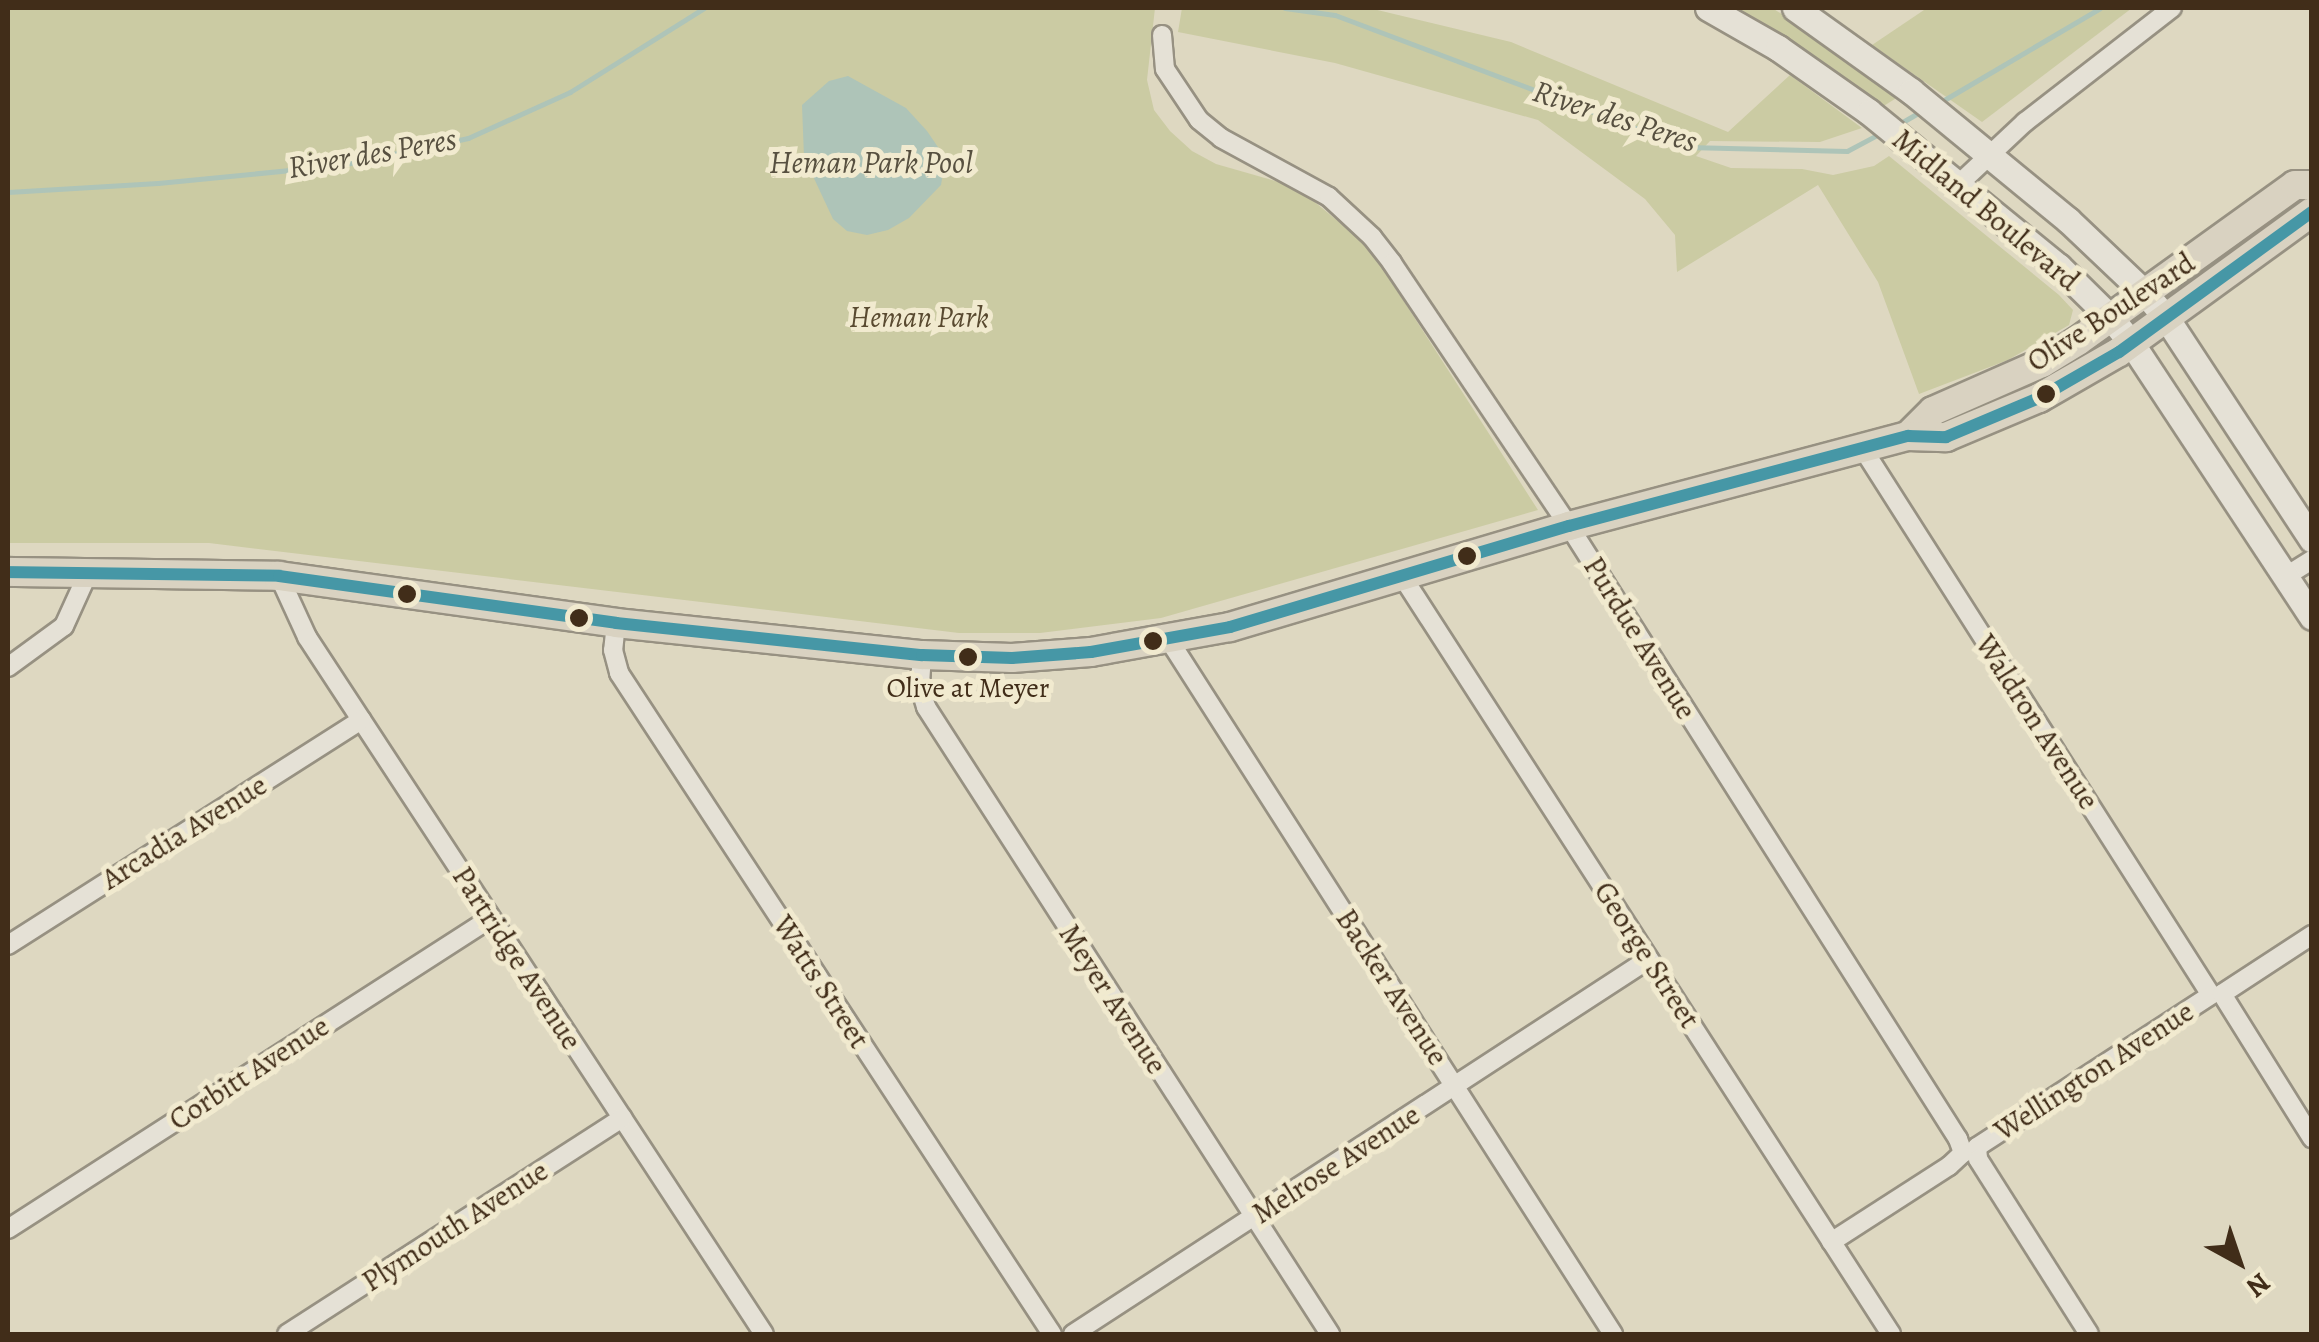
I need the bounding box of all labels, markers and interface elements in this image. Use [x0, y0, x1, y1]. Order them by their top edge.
water label: River des Peres [1528, 71, 1702, 161]
water label: River des Peres [285, 119, 459, 187]
street label: Midland Boulevard [1885, 121, 2087, 299]
water label: Heman Park Pool [769, 143, 973, 181]
street label: Olive Boulevard [2020, 244, 2202, 380]
park label: Heman Park [849, 299, 989, 335]
unlabelled marker [2036, 384, 2056, 404]
unlabelled marker [1457, 546, 1477, 566]
street label: Purdue Avenue [1576, 550, 1704, 726]
unlabelled marker [397, 584, 417, 604]
unlabelled marker [569, 608, 589, 628]
street label: Waldron Avenue [1967, 628, 2107, 816]
unlabelled marker [1143, 631, 1163, 651]
marker: Olive at Meyer [958, 647, 978, 667]
place label: Olive at Meyer [886, 671, 1050, 705]
street label: Arcadia Avenue [95, 767, 273, 897]
street label: Partridge Avenue [444, 860, 590, 1056]
street label: George Street [1586, 875, 1708, 1035]
street label: Backer Avenue [1328, 902, 1456, 1072]
street label: Watts Street [765, 909, 877, 1055]
street label: Meyer Avenue [1051, 917, 1175, 1081]
street label: Wellington Avenue [1988, 993, 2200, 1149]
street label: Corbitt Avenue [162, 1008, 336, 1138]
street label: Melrose Avenue [1245, 1096, 1427, 1232]
street label: Plymouth Avenue [355, 1152, 555, 1300]
north arrow [2189, 1212, 2289, 1312]
text: N [2238, 1264, 2278, 1306]

